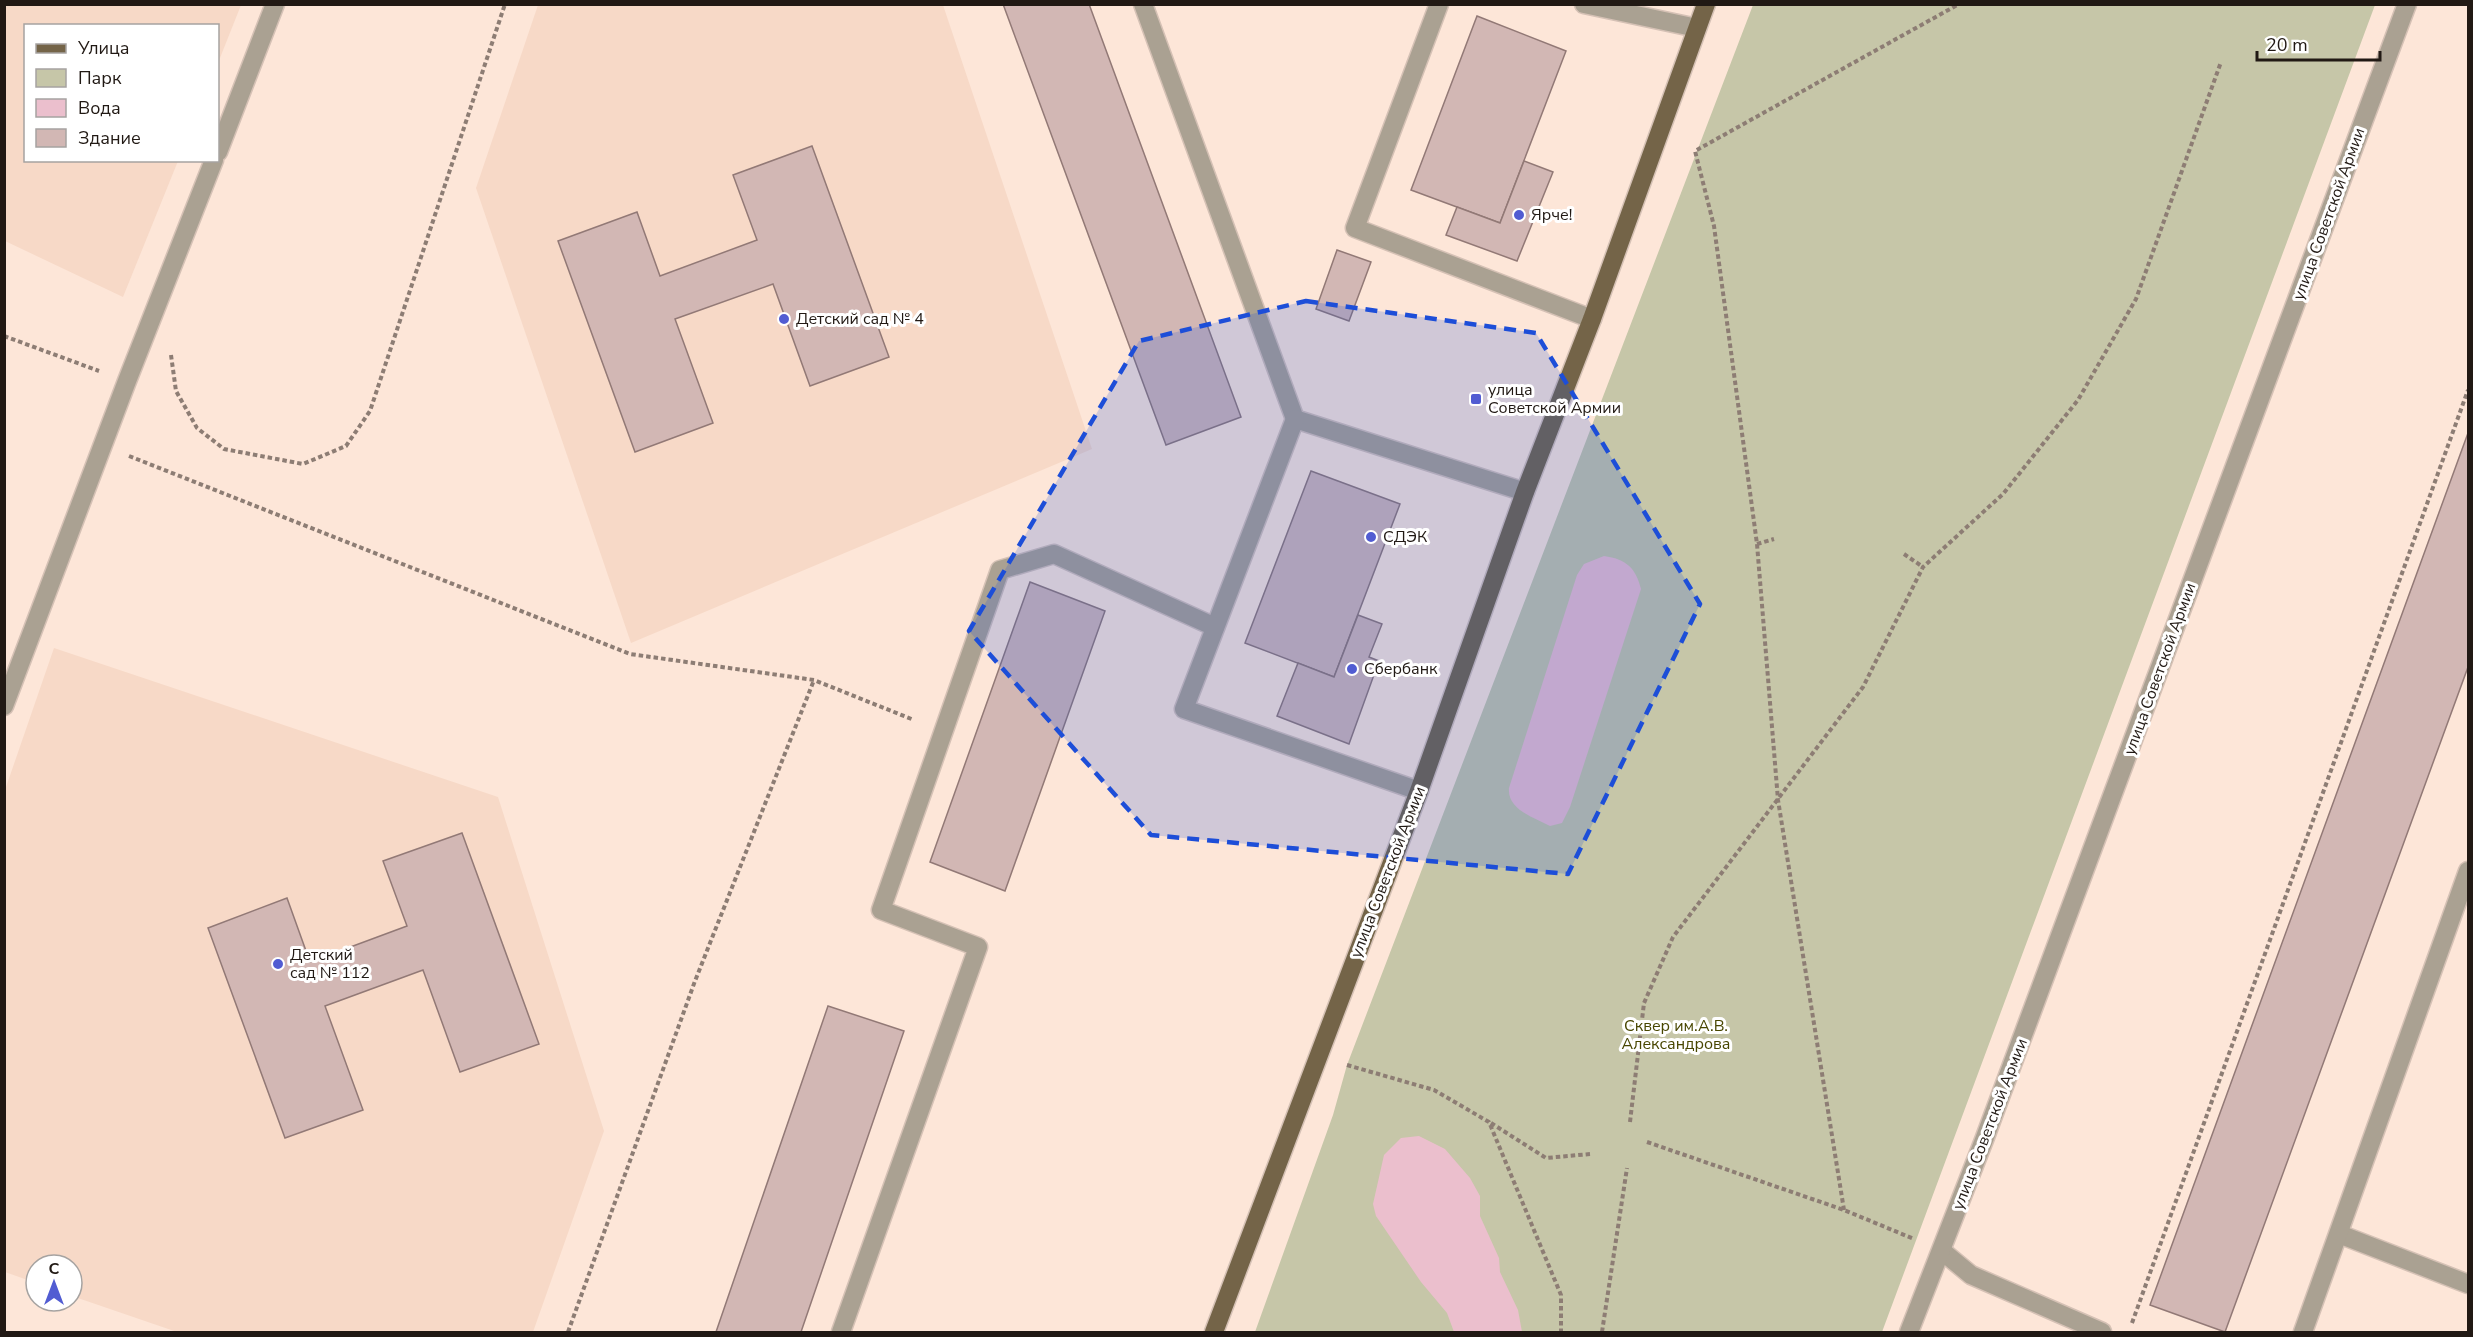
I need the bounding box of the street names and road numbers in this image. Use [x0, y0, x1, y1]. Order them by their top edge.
street label: улица Советской Армии [2288, 125, 2370, 303]
street label: улица Советской Армии [2119, 580, 2201, 758]
street label: улица Советской Армии [1345, 783, 1431, 961]
street label: улица Советской Армии [1947, 1035, 2033, 1213]

